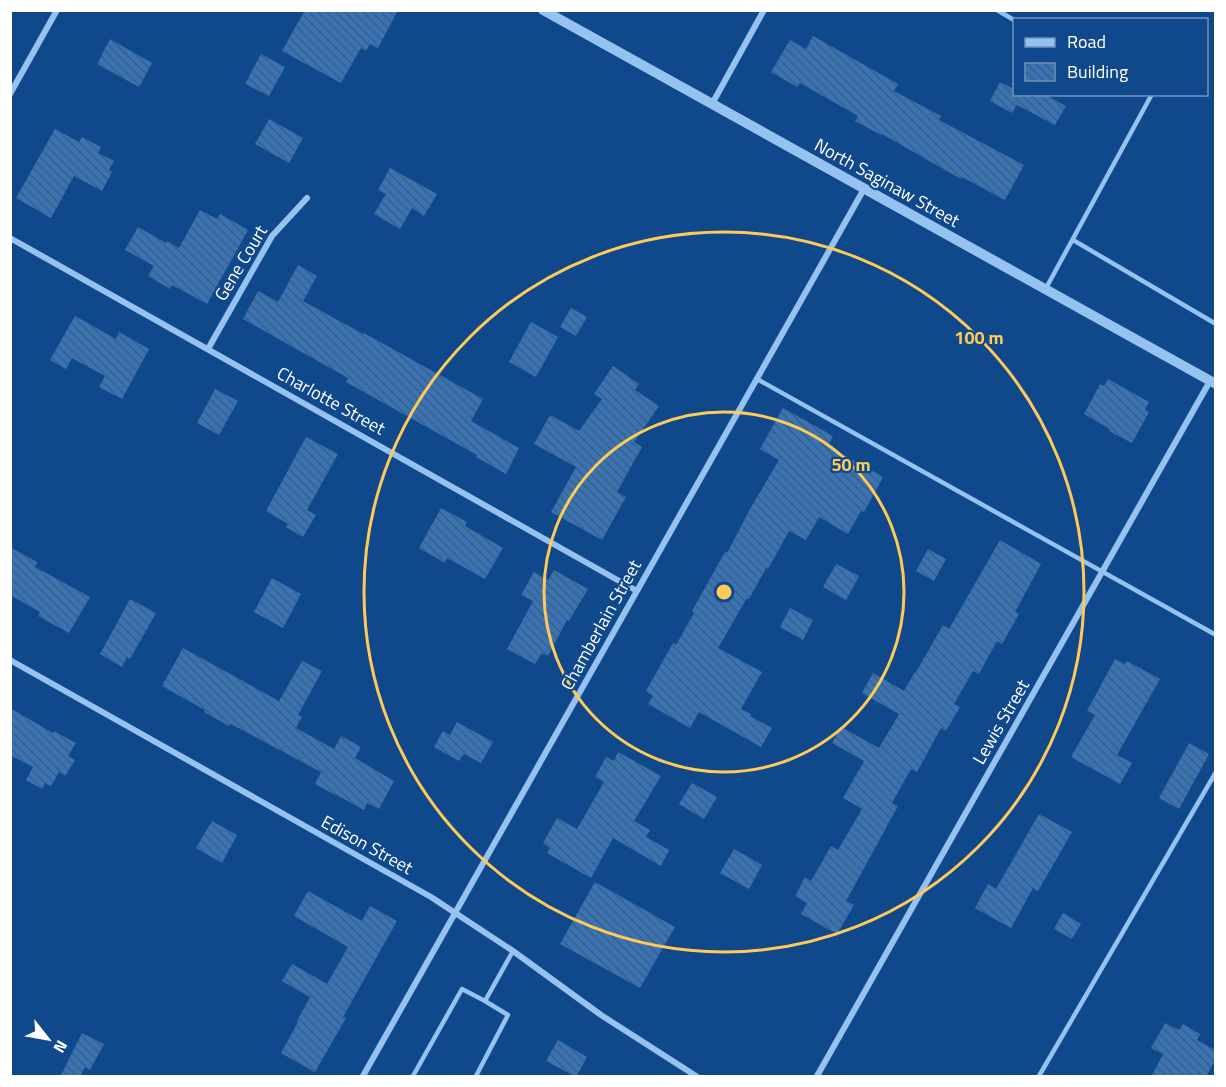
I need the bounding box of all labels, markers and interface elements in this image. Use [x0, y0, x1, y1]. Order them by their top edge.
legend [1013, 18, 1208, 96]
text: Road [1067, 28, 1106, 55]
text: Building [1067, 58, 1128, 85]
street label: North Saginaw Street [810, 131, 965, 234]
street label: Gene Court [207, 219, 274, 306]
text: 100 m [954, 324, 1004, 351]
street label: Charlotte Street [272, 360, 391, 442]
text: 50 m [831, 451, 871, 478]
street label: Chamberlain Street [553, 554, 648, 695]
centre of rings [714, 582, 734, 602]
street label: Lewis Street [965, 674, 1036, 769]
street label: Edison Street [316, 808, 419, 881]
north arrow [18, 1009, 78, 1069]
text: N [48, 1036, 74, 1058]

